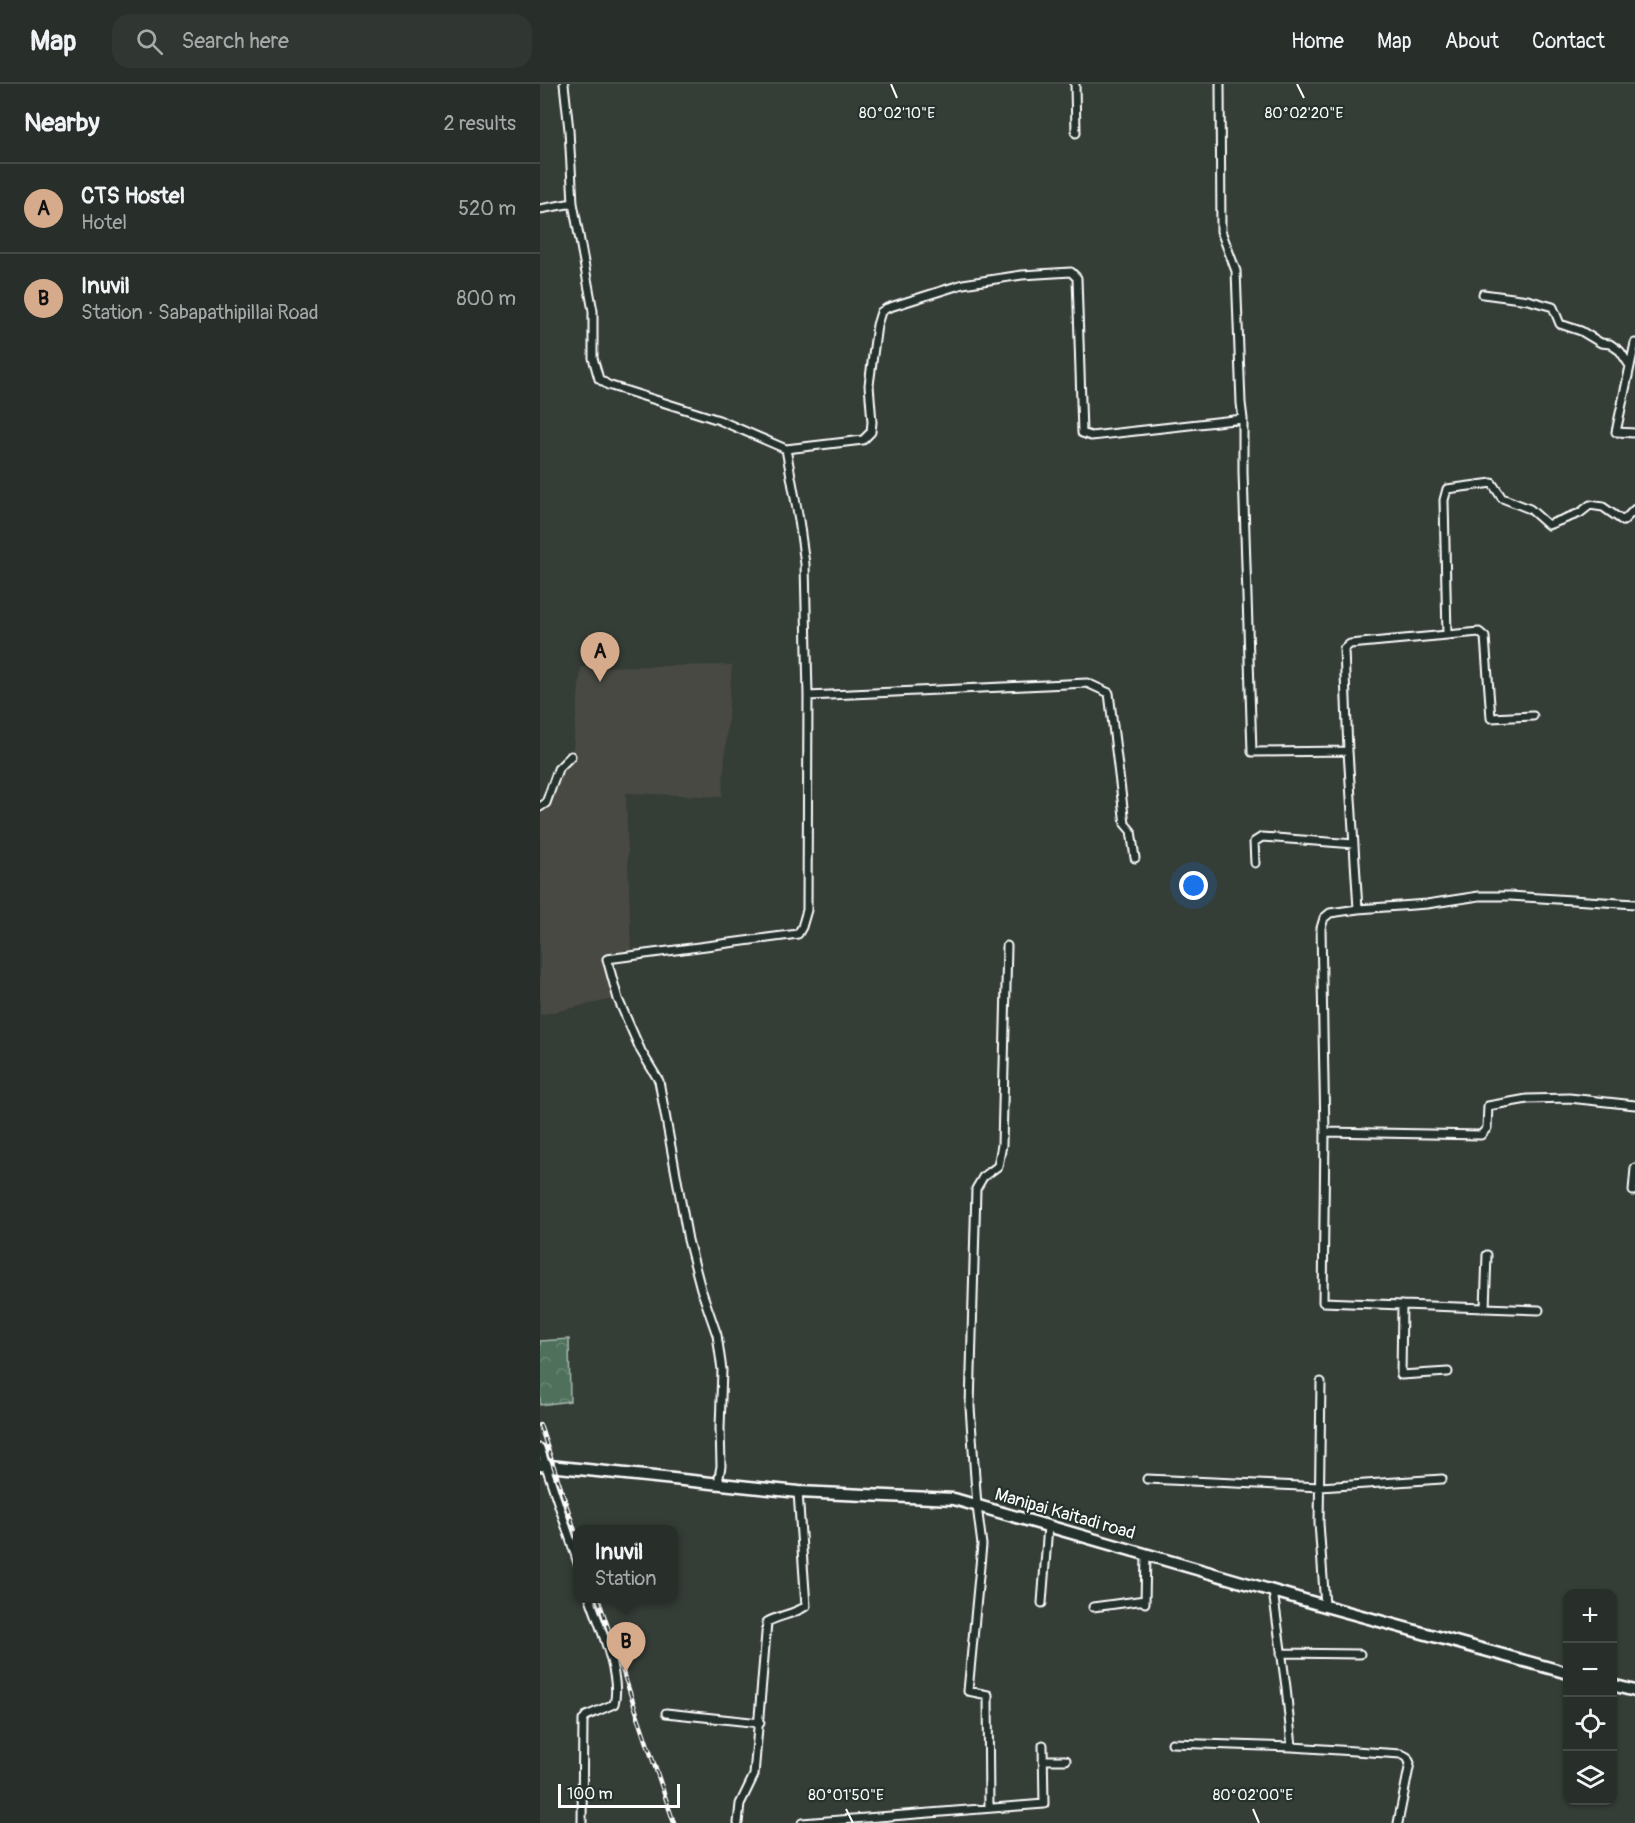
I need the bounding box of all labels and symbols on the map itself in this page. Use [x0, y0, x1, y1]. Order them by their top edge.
text: 80°02'10"E [859, 104, 935, 123]
text: 80°02'20"E [1265, 104, 1343, 123]
pin: A [580, 632, 620, 682]
your location [1179, 871, 1208, 900]
street label: Manipai Kaitadi road [992, 1483, 1138, 1545]
pin: B [606, 1622, 646, 1672]
scale bar [558, 1781, 680, 1808]
text: 80°01'50"E [808, 1786, 884, 1805]
text: 80°02'00"E [1213, 1786, 1293, 1805]

